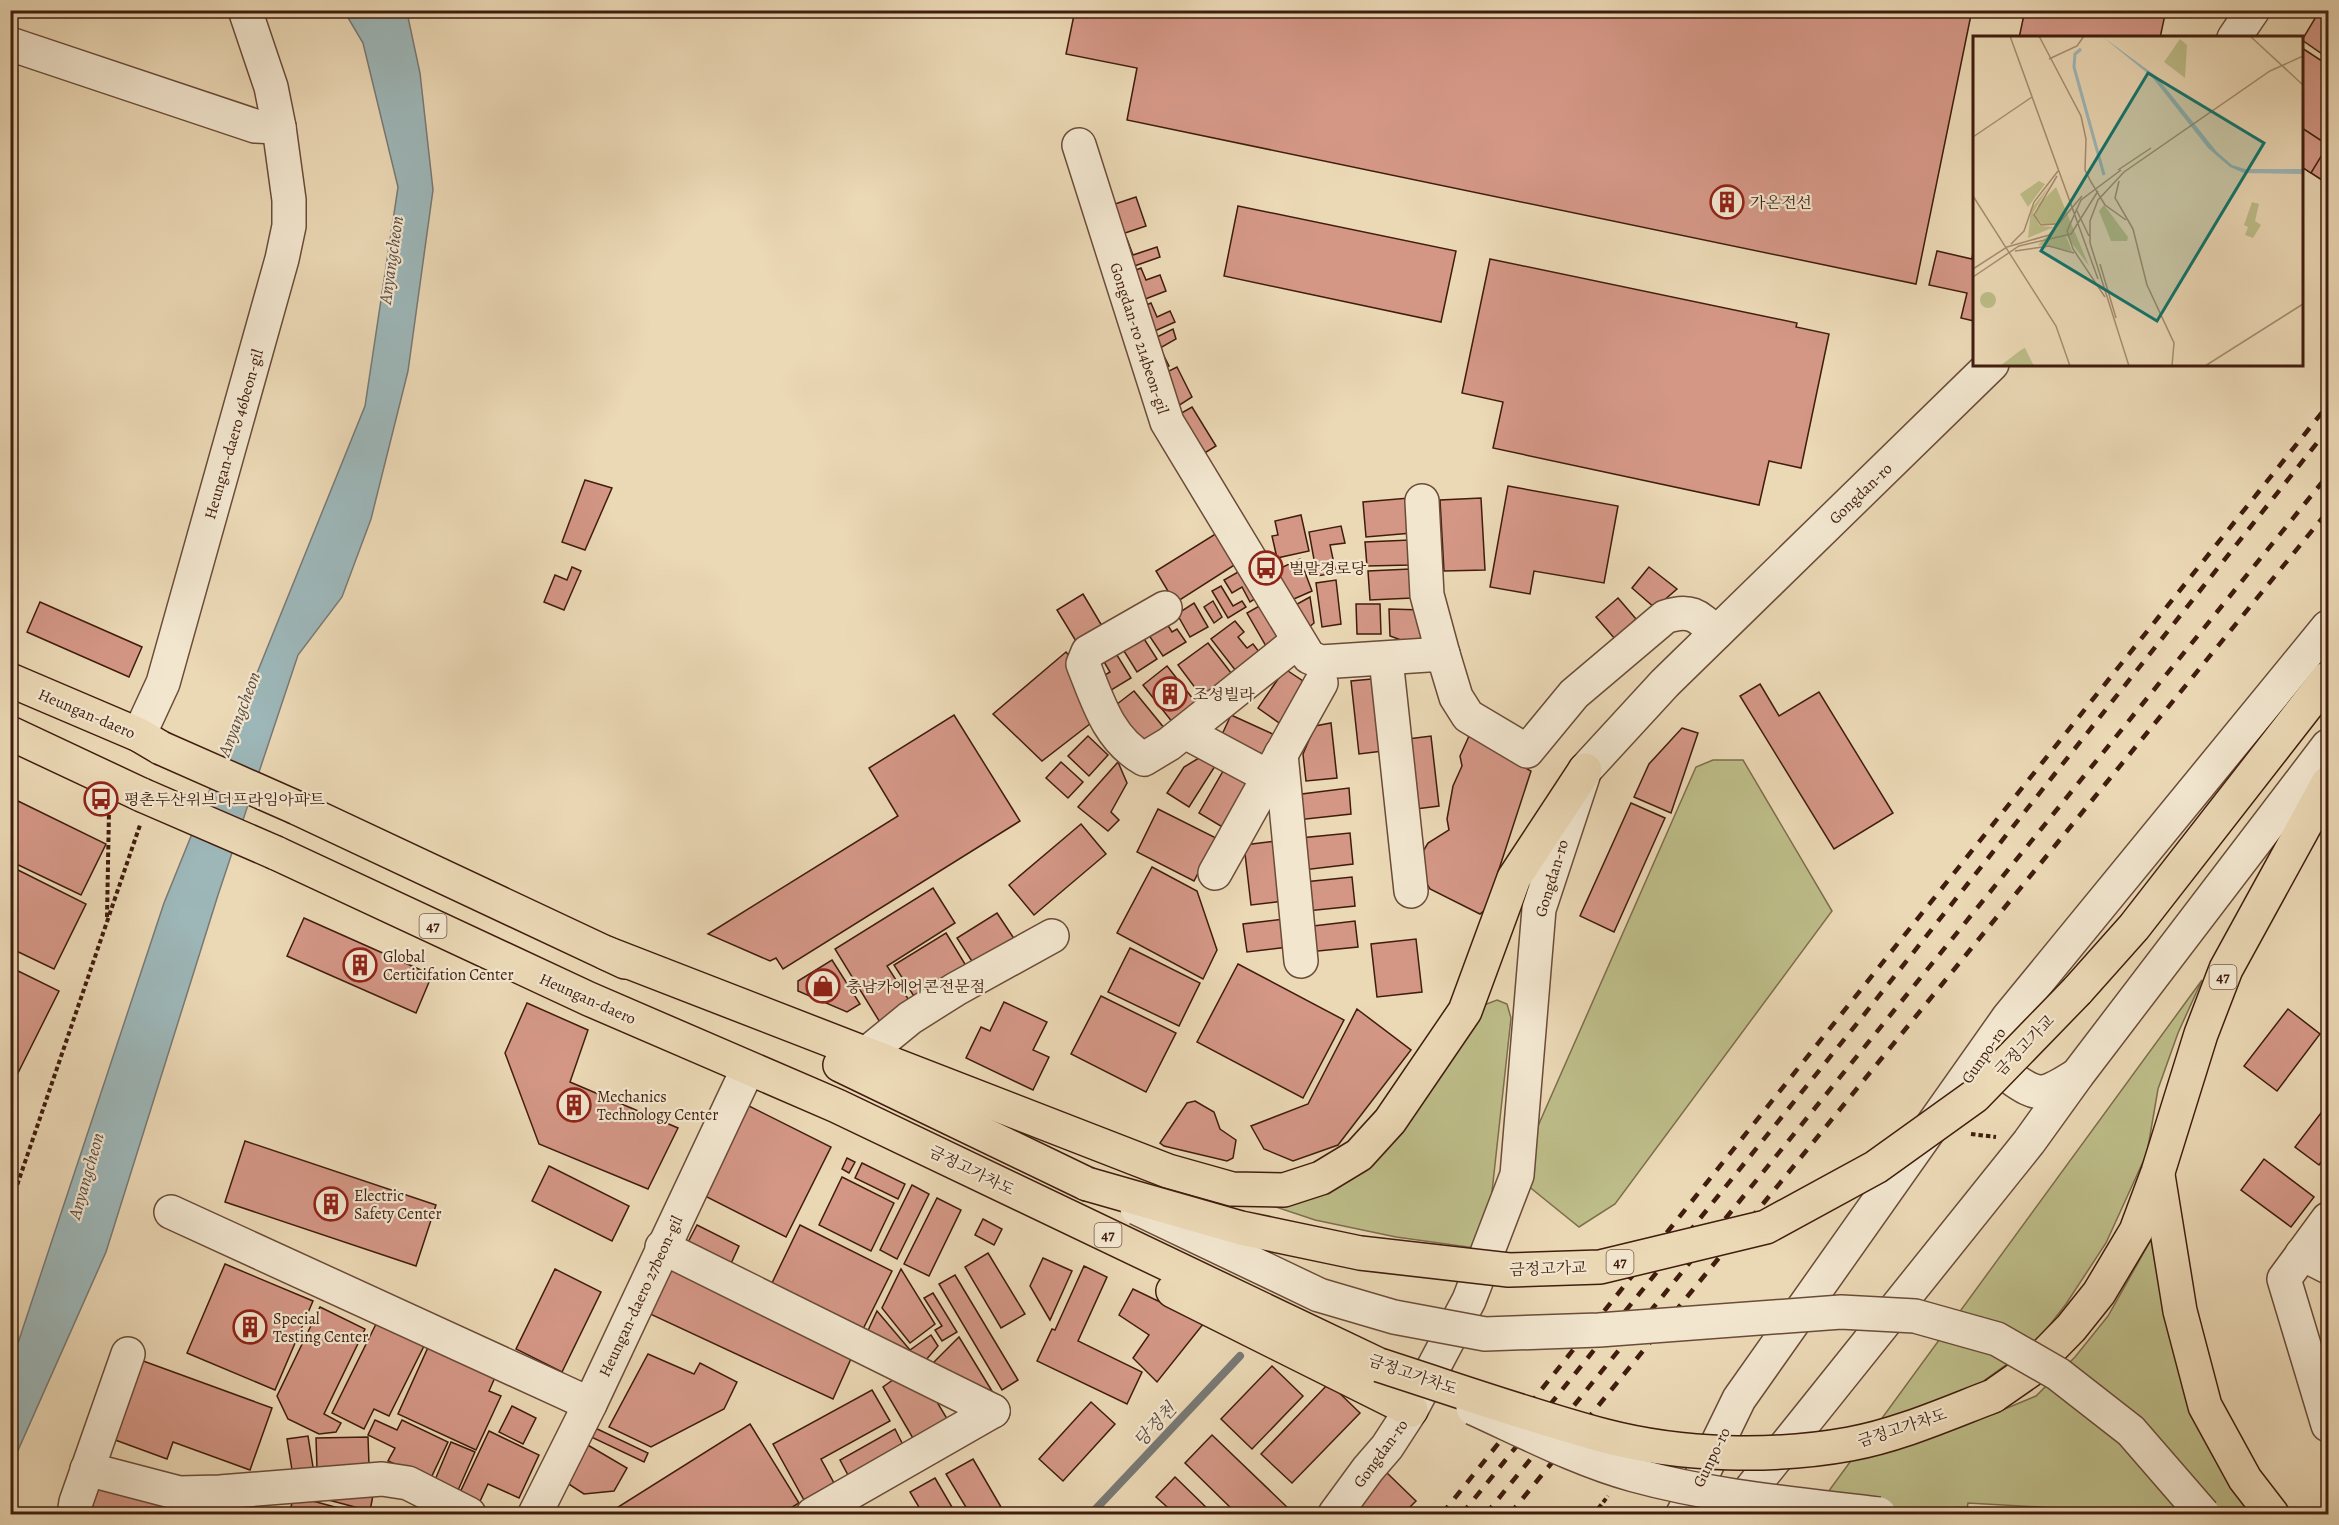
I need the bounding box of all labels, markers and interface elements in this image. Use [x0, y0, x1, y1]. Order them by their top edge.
inset map [1973, 36, 2303, 366]
building icon: 가온전선 [1709, 184, 1745, 220]
place label: 가온전선 [1750, 192, 1812, 214]
water label: Anyangcheon [373, 214, 409, 307]
street label: Gongdan-ro 214beon-gil [1104, 260, 1174, 417]
street label: Heungan-daero 46beon-gil [199, 347, 269, 522]
street label: Gongdan-ro [1824, 458, 1897, 529]
bus stop icon: 벌말경로당 [1248, 550, 1284, 586]
place label: 벌말경로당 [1289, 558, 1367, 580]
water label: Anyangcheon [212, 668, 266, 761]
building icon: 조성빌라 [1152, 676, 1188, 712]
street label: Heungan-daero [35, 684, 139, 744]
place label: 조성빌라 [1193, 684, 1255, 706]
bus stop icon: 평촌두산위브더프라임아파트 [83, 781, 119, 817]
place label: 평촌두산위브더프라임아파트 [124, 789, 325, 811]
street label: Gongdan-ro [1530, 837, 1574, 920]
road number: 47 [420, 914, 446, 938]
place label: Global Certicifation Center [383, 946, 514, 986]
building icon: Global Certicifation Center [342, 947, 378, 983]
road number: 47 [2210, 965, 2236, 989]
street label: Heungan-daero [536, 968, 639, 1030]
shop icon: 충남카에어콘전문점 [805, 968, 841, 1004]
place label: 충남카에어콘전문점 [846, 976, 985, 998]
street label: 금정고가교 [1990, 1010, 2059, 1081]
street label: Gunpo-ro [1956, 1023, 2011, 1088]
place label: Mechanics Technology Center [597, 1086, 718, 1126]
building icon: Mechanics Technology Center [556, 1087, 592, 1123]
water label: Anyangcheon [62, 1130, 110, 1223]
street label: 금정고가차도 [925, 1141, 1019, 1201]
place label: Electric Safety Center [354, 1185, 442, 1225]
building icon: Electric Safety Center [313, 1186, 349, 1222]
street label: Heungan-daero 27beon-gil [594, 1212, 688, 1381]
road number: 47 [1094, 1223, 1122, 1247]
road number: 47 [1606, 1250, 1634, 1274]
street label: 금정고가교 [1509, 1257, 1587, 1281]
place label: Special Testing Center [273, 1308, 368, 1348]
building icon: Special Testing Center [232, 1309, 268, 1345]
street label: 금정고가차도 [1365, 1349, 1461, 1401]
water label: 당정천 [1128, 1397, 1183, 1452]
street label: 금정고가차도 [1855, 1403, 1950, 1453]
street label: Gongdan-ro [1348, 1415, 1413, 1492]
street label: Gunpo-ro [1688, 1424, 1736, 1491]

